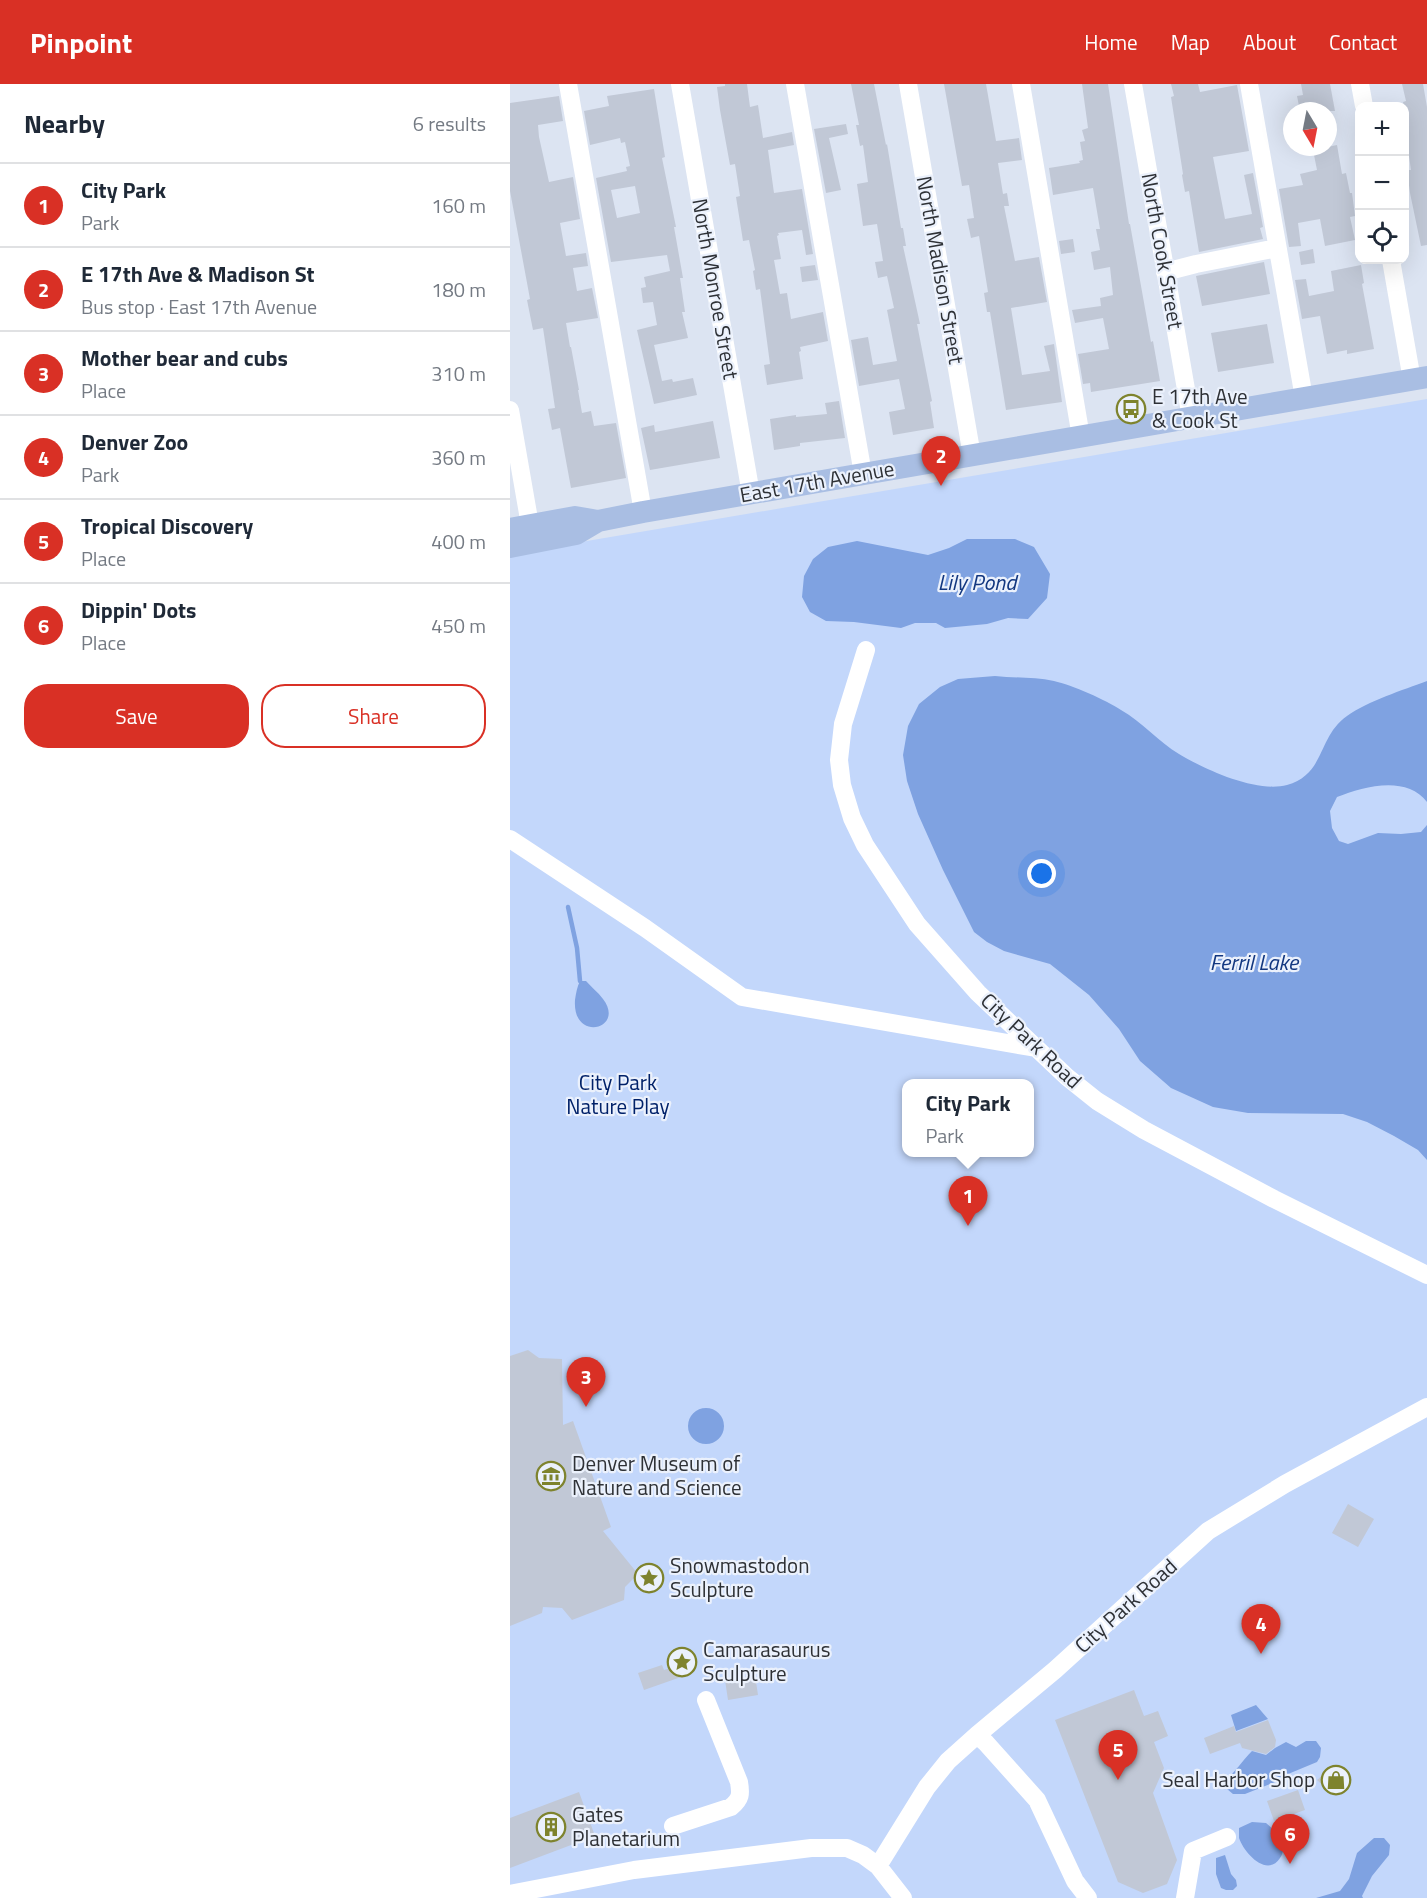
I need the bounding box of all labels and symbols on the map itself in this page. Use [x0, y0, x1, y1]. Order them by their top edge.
north arrow [1283, 102, 1337, 156]
street label: North Cook Street [1134, 170, 1193, 332]
street label: North Madison Street [909, 173, 973, 367]
street label: North Monroe Street [684, 196, 748, 382]
place label: E 17th Ave & Cook St [1152, 380, 1248, 436]
bus stop icon: E 17th Ave & Cook St [1115, 393, 1147, 425]
pin: 2 [922, 436, 960, 486]
street label: East 17th Avenue [737, 452, 897, 510]
water label: Lily Pond [938, 565, 1019, 599]
your location [1027, 859, 1056, 888]
water label: Ferril Lake [1210, 945, 1300, 979]
street label: City Park Road [974, 985, 1090, 1096]
park label: City Park Nature Play [566, 1066, 670, 1122]
pin: 1 [948, 1176, 988, 1226]
pin: 3 [566, 1358, 606, 1407]
place label: Denver Museum of Nature and Science [572, 1447, 742, 1503]
museum icon: Denver Museum of Nature and Science [535, 1460, 567, 1492]
place label: Snowmastodon Sculpture [670, 1549, 809, 1605]
street label: City Park Road [1067, 1550, 1184, 1660]
place icon: Snowmastodon Sculpture [633, 1562, 665, 1594]
pin: 4 [1242, 1604, 1281, 1654]
place label: Camarasaurus Sculpture [703, 1633, 830, 1689]
place icon: Camarasaurus Sculpture [666, 1646, 698, 1678]
pin: 5 [1098, 1730, 1138, 1780]
place label: Seal Harbor Shop [1162, 1763, 1315, 1795]
shop icon: Seal Harbor Shop [1320, 1764, 1352, 1796]
place label: Gates Planetarium [572, 1798, 680, 1854]
building icon: Gates Planetarium [535, 1811, 567, 1843]
pin: 6 [1270, 1814, 1310, 1864]

